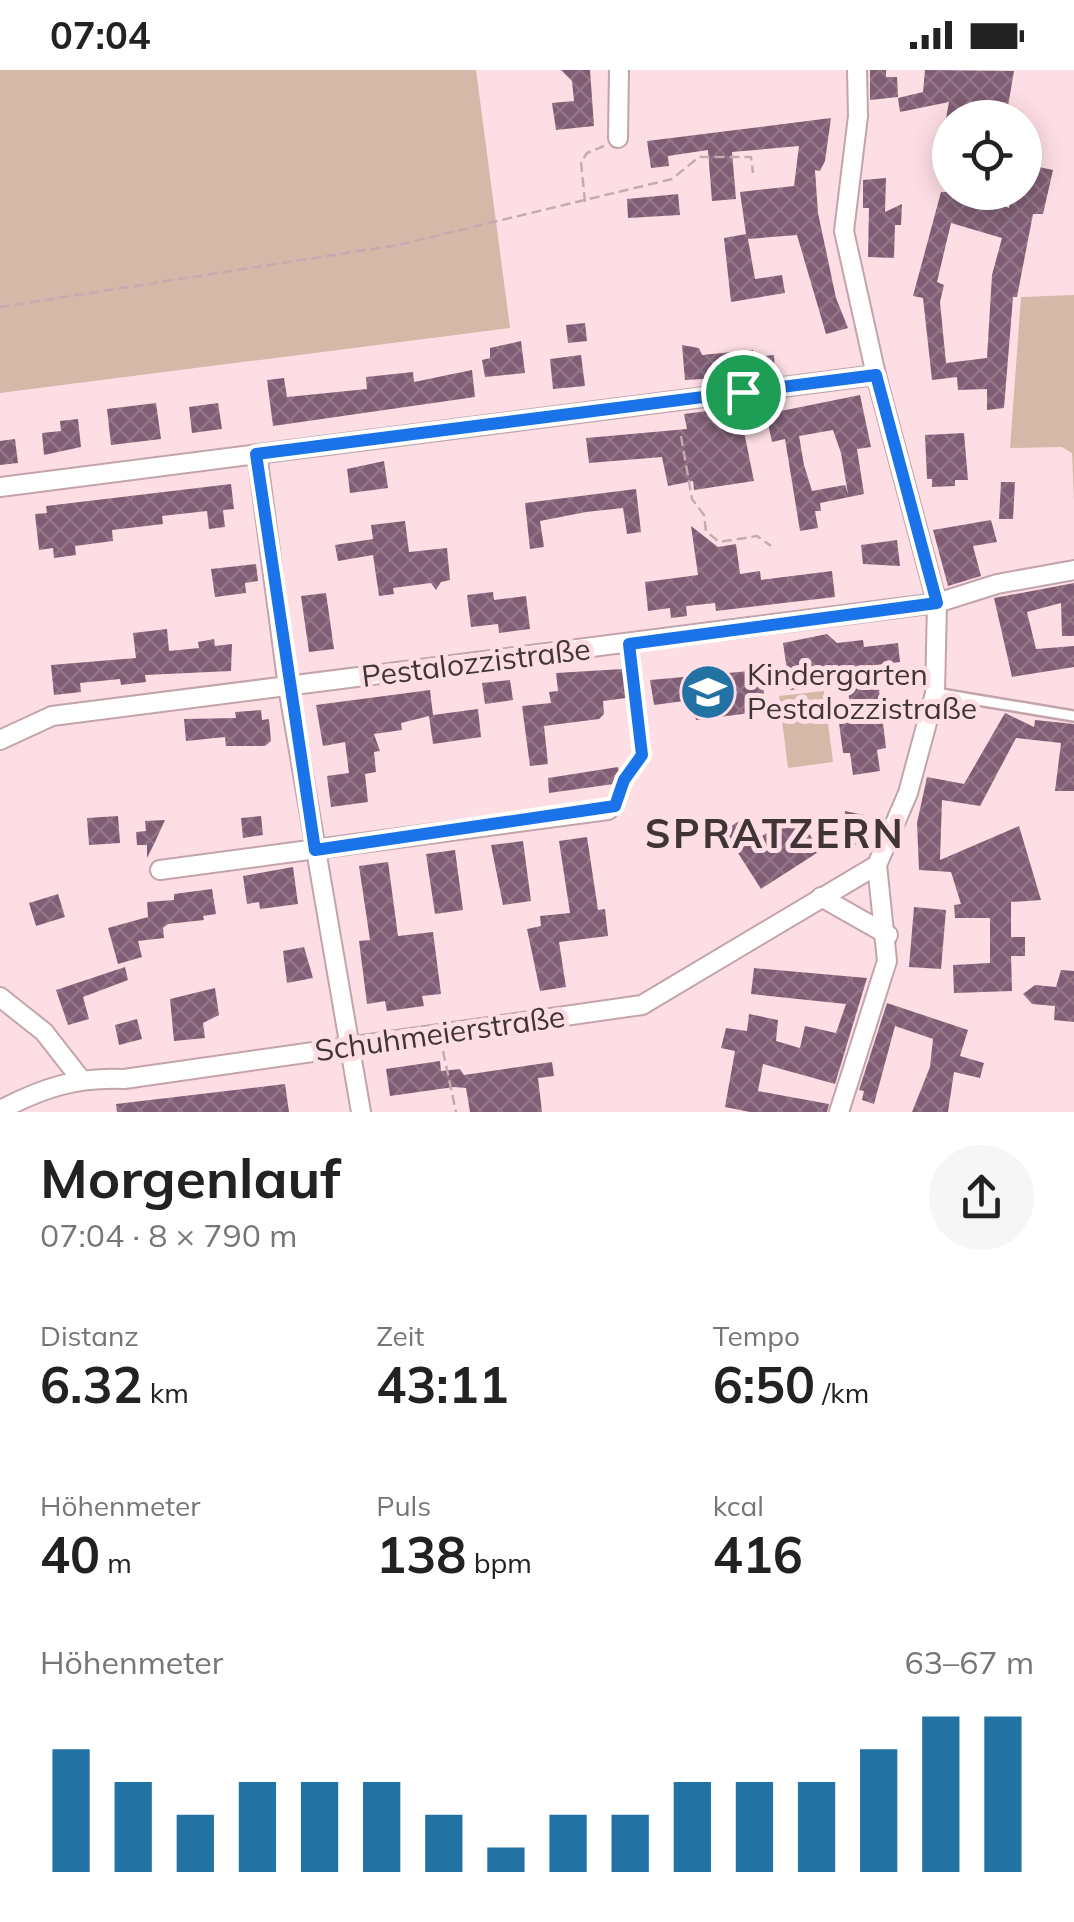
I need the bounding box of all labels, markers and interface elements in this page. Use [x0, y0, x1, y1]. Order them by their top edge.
text: 07:04 [50, 11, 151, 59]
map controls [932, 100, 1042, 210]
button: locate [932, 100, 1042, 210]
pin [701, 350, 786, 435]
icon: arrive [716, 365, 771, 420]
street label: Pestalozzistraße [359, 629, 592, 695]
place label: Kindergarten Pestalozzistraße [747, 655, 977, 727]
school or university icon: Kindergarten Pestalozzistraße [678, 662, 738, 722]
district label: SPRATZERN [645, 808, 905, 858]
street label: Schuhmeierstraße [312, 997, 567, 1069]
text: Morgenlauf [40, 1143, 341, 1212]
button: share [929, 1145, 1034, 1250]
text: 07:04 · 8 × 790 m [40, 1215, 297, 1255]
text: Distanz [40, 1318, 139, 1353]
text: Zeit [376, 1318, 424, 1353]
text: Tempo [713, 1318, 800, 1353]
text: 6.32 [40, 1353, 142, 1416]
text: 43:11 [376, 1353, 509, 1416]
text: 6:50 [713, 1353, 815, 1416]
text: km [142, 1375, 189, 1410]
text: /km [815, 1375, 869, 1410]
text: Höhenmeter [40, 1488, 200, 1523]
text: Puls [376, 1488, 431, 1523]
text: kcal [713, 1488, 764, 1523]
text: 40 [40, 1523, 100, 1586]
text: 138 [376, 1523, 466, 1586]
text: 416 [713, 1523, 803, 1586]
text: m [100, 1545, 132, 1580]
text: bpm [466, 1545, 532, 1580]
text: Höhenmeter [40, 1642, 223, 1682]
text: 63–67 m [905, 1642, 1034, 1682]

